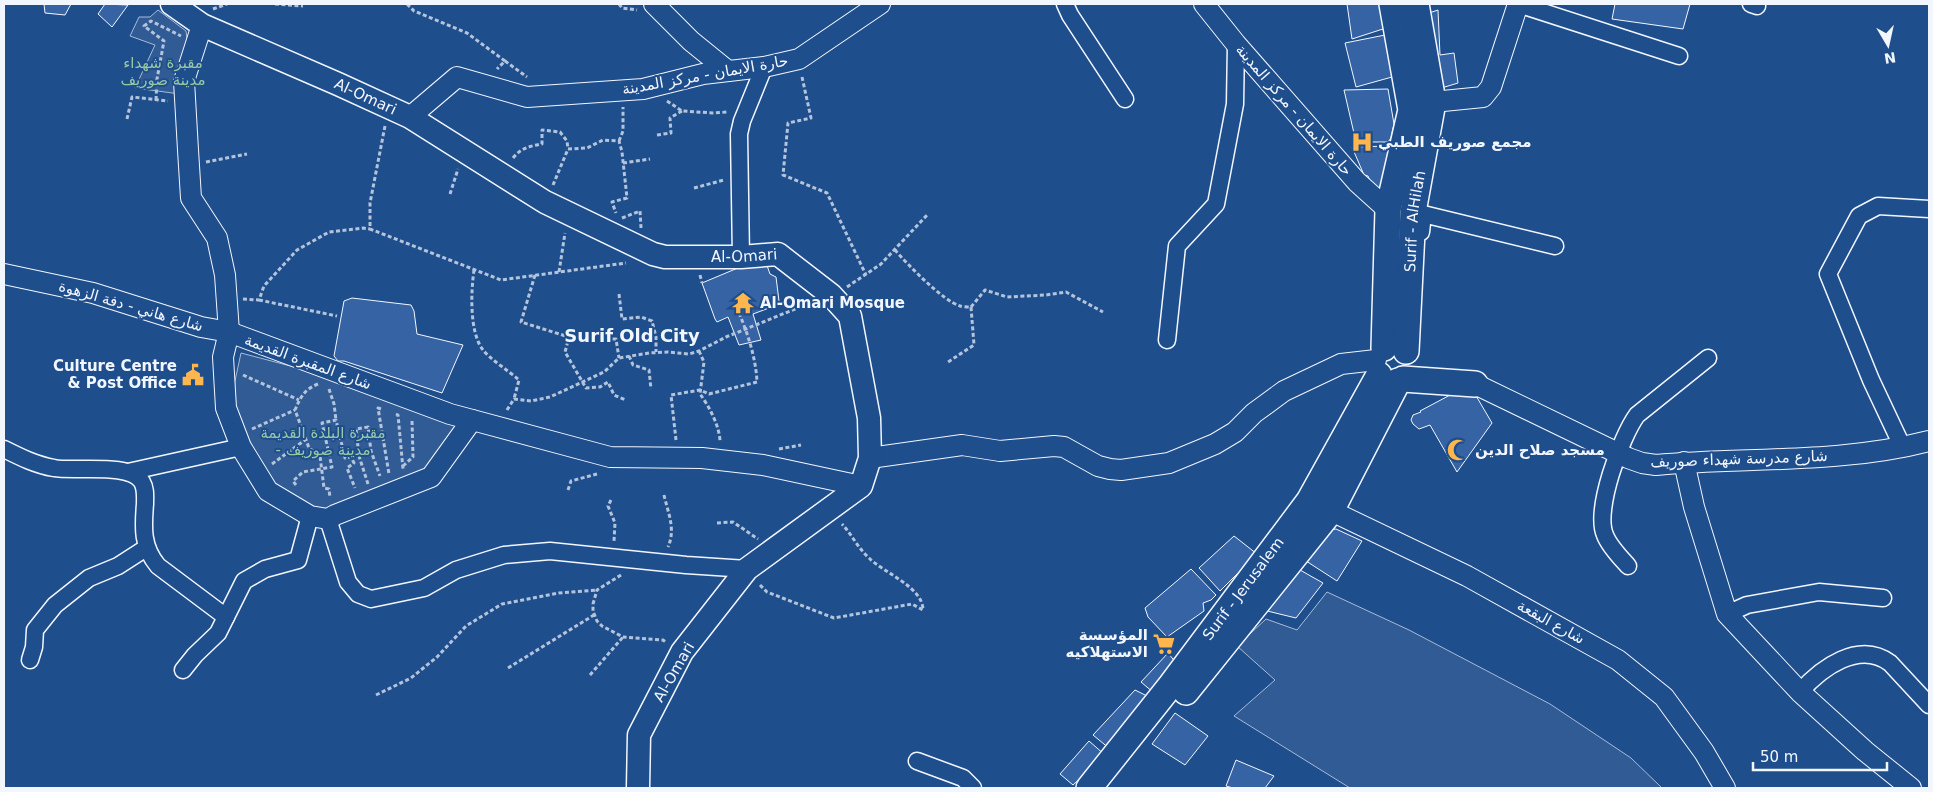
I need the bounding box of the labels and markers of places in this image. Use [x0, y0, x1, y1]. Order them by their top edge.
hospital icon: مجمع صوريف الطبي [1349, 129, 1375, 155]
place label: مجمع صوريف الطبي [1378, 133, 1532, 151]
temple icon: Al-Omari Mosque [730, 290, 756, 316]
place label: Al-Omari Mosque [760, 294, 905, 312]
place label: Culture Centre & Post Office [53, 357, 177, 392]
public building icon: Culture Centre & Post Office [180, 362, 206, 388]
mosque icon: مسجد صلاح الدين [1445, 437, 1471, 463]
place label: مسجد صلاح الدين [1475, 441, 1605, 459]
place label: المؤسسة الاستهلاكيه [1066, 626, 1148, 661]
supermarket icon: المؤسسة الاستهلاكيه [1151, 631, 1177, 657]

